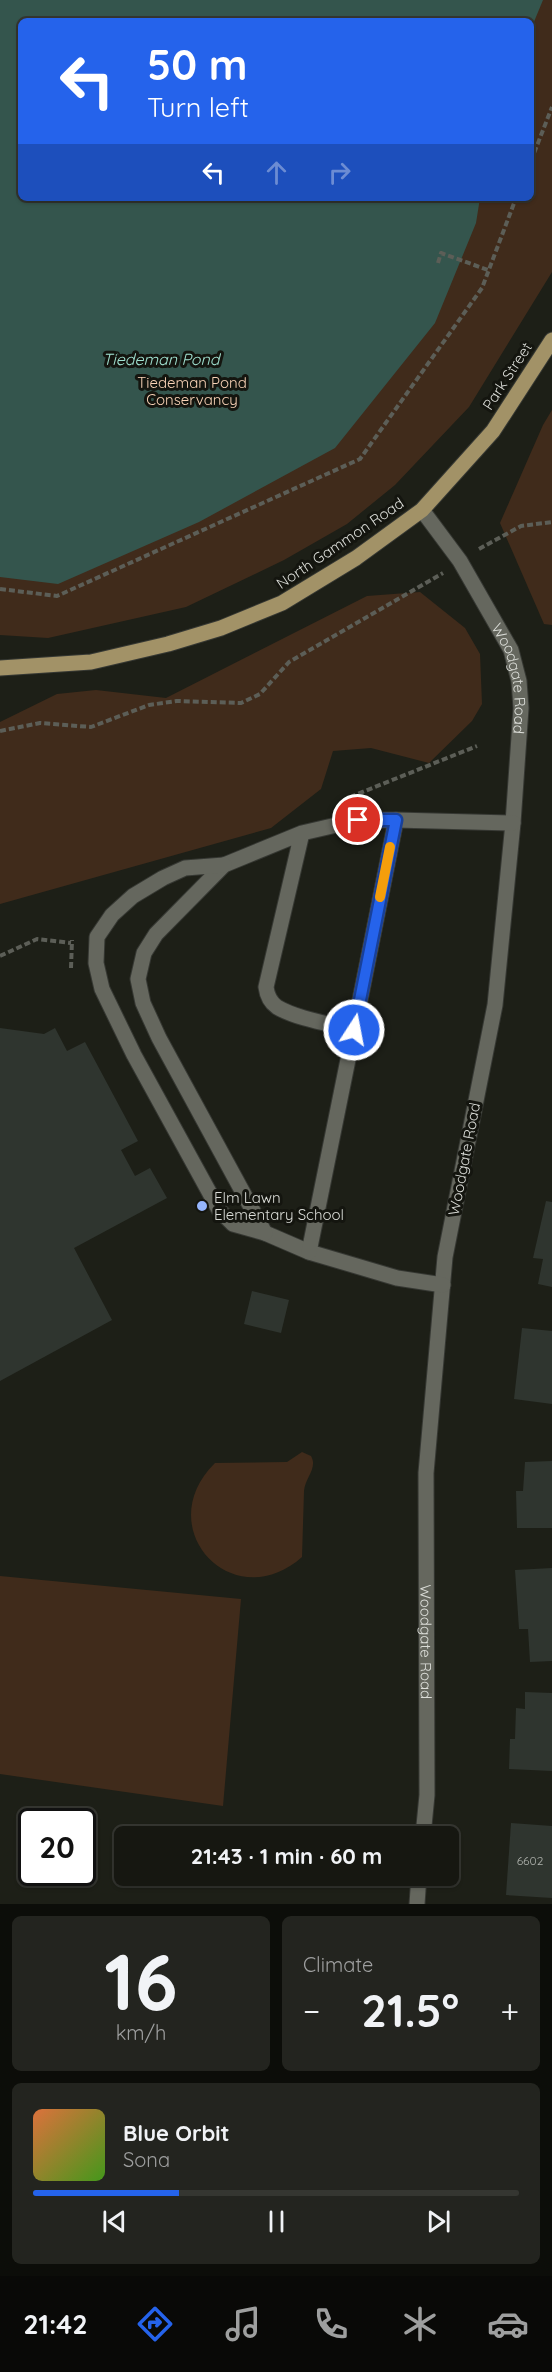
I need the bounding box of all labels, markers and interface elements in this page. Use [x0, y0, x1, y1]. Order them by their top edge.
text: 50 m [147, 38, 247, 91]
icon: left [48, 42, 126, 120]
text: Turn left [147, 90, 249, 124]
icon: left [197, 156, 230, 189]
icon: ahead [260, 156, 293, 189]
icon: right [323, 156, 356, 189]
street label: Park Street [478, 339, 536, 413]
water label: Tiedeman Pond [103, 349, 222, 369]
park label: Tiedeman Pond Conservancy [137, 373, 247, 409]
street label: North Gammon Road [273, 493, 407, 593]
street label: Woodgate Road [488, 620, 531, 735]
pin [332, 794, 383, 845]
icon: arrive [341, 803, 374, 836]
position arrow [322, 998, 386, 1062]
street label: Woodgate Road [444, 1101, 484, 1217]
place label: Elm Lawn Elementary School [214, 1188, 344, 1224]
marker: Elm Lawn Elementary School [195, 1199, 209, 1213]
street label: Woodgate Road [417, 1584, 436, 1699]
speed limit sign: 20 [18, 1808, 96, 1886]
text: 21:43 · 1 min · 60 m [191, 1842, 382, 1870]
house number: 6602 [517, 1853, 544, 1868]
text: 16 [104, 1932, 178, 2030]
text: Climate [303, 1952, 373, 1977]
text: 21.5° [361, 1982, 459, 2038]
text: − [303, 1990, 320, 2031]
text: + [500, 1990, 519, 2031]
text: km/h [116, 2020, 166, 2045]
text: Blue Orbit [123, 2119, 229, 2147]
text: Sona [123, 2147, 170, 2172]
icon: previous [98, 2205, 131, 2238]
icon: pause [260, 2205, 293, 2238]
icon: next [422, 2205, 455, 2238]
icon: directions [134, 2303, 176, 2345]
icon: music [222, 2303, 264, 2345]
icon: phone [310, 2303, 352, 2345]
icon: climate [399, 2303, 441, 2345]
icon: car [487, 2303, 529, 2345]
text: 21:42 [23, 2307, 88, 2341]

